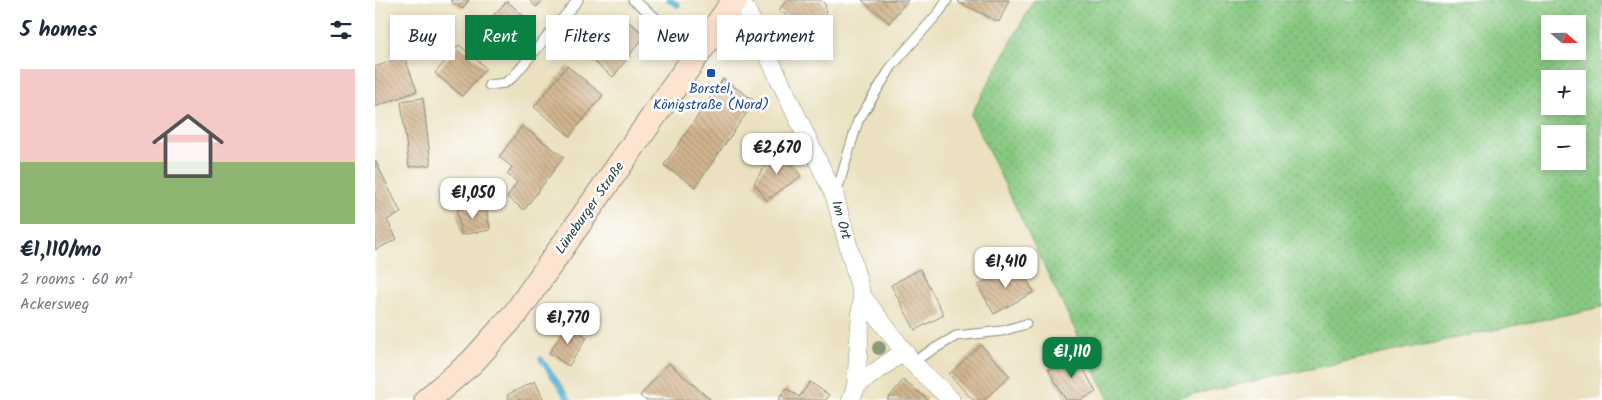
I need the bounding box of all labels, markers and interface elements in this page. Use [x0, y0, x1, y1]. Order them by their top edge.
text: 5 homes [20, 14, 97, 47]
chip: Buy [390, 15, 455, 60]
chip: Rent [465, 15, 536, 60]
chip: Filters [546, 15, 629, 60]
chip: New [639, 15, 707, 60]
chip: Apartment [717, 15, 833, 60]
north arrow [1541, 15, 1586, 60]
map controls [1541, 15, 1586, 170]
icon: filters [327, 16, 355, 44]
marker: Borstel, Königstraße (Nord) [705, 67, 717, 79]
button: + [1541, 70, 1586, 115]
place label: Borstel, Königstraße (Nord) [653, 78, 769, 116]
icon: home [143, 101, 233, 191]
button: − [1541, 125, 1586, 170]
pin: €2,670 [736, 132, 818, 175]
text: €2,670 [753, 136, 801, 161]
street label: Lüneburger Straße [550, 157, 631, 259]
pin: €1,050 [432, 178, 514, 220]
text: €1,050 [451, 181, 495, 206]
street label: Im Ort [825, 198, 857, 243]
text: €1,110/mo [20, 234, 101, 267]
pin: €1,410 [965, 246, 1047, 289]
text: €1,410 [986, 250, 1026, 275]
text: 2 rooms · 60 m² [20, 267, 133, 292]
text: Ackersweg [20, 292, 89, 317]
pin: €1,770 [527, 302, 609, 345]
text: €1,770 [547, 306, 589, 331]
pin: €1,110 [1031, 336, 1113, 379]
text: €1,110 [1053, 340, 1091, 365]

